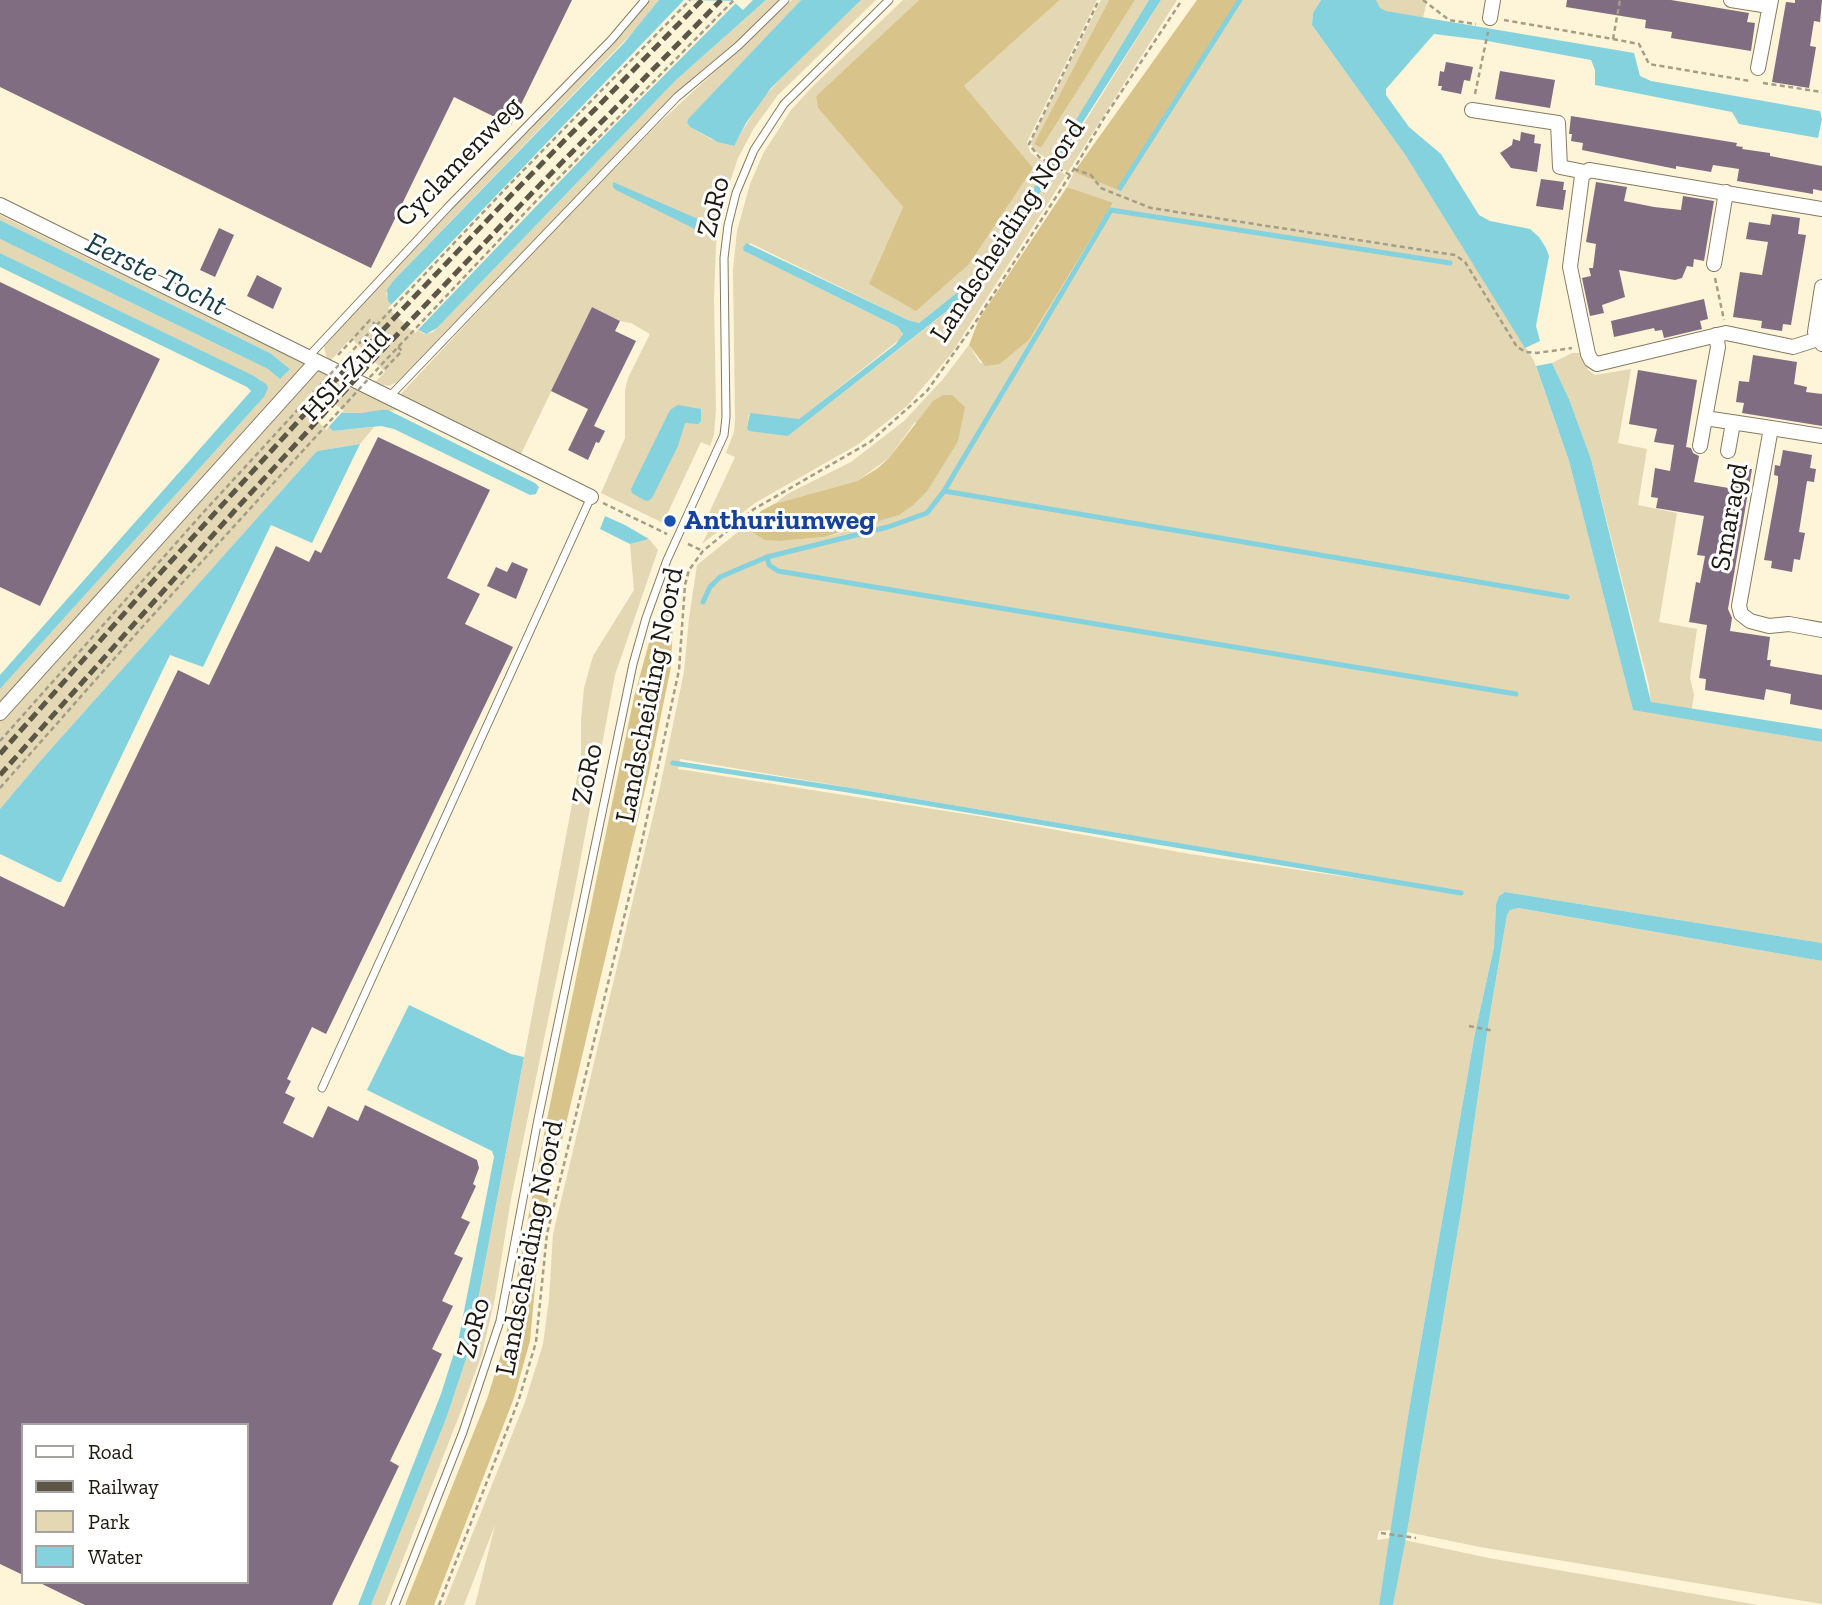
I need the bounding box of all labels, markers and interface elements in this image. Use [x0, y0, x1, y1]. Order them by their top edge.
street label: Cyclamenweg [388, 90, 530, 234]
street label: Landscheiding Noord [923, 113, 1093, 349]
street label: ZoRo [690, 173, 738, 241]
water label: Eerste Tocht [80, 225, 232, 325]
street label: HSL-Zuid [294, 321, 398, 429]
street label: Smaragd [1704, 461, 1756, 573]
place label: Anthuriumweg [684, 504, 875, 538]
marker: Anthuriumweg [662, 513, 678, 529]
street label: Landscheiding Noord [609, 565, 691, 825]
street label: ZoRo [565, 741, 611, 807]
street label: Landscheiding Noord [489, 1118, 571, 1378]
street label: ZoRo [450, 1294, 498, 1362]
legend [21, 1423, 248, 1584]
text: Road [88, 1439, 133, 1464]
text: Railway [88, 1474, 159, 1499]
text: Park [88, 1509, 130, 1534]
text: Water [88, 1544, 143, 1569]

